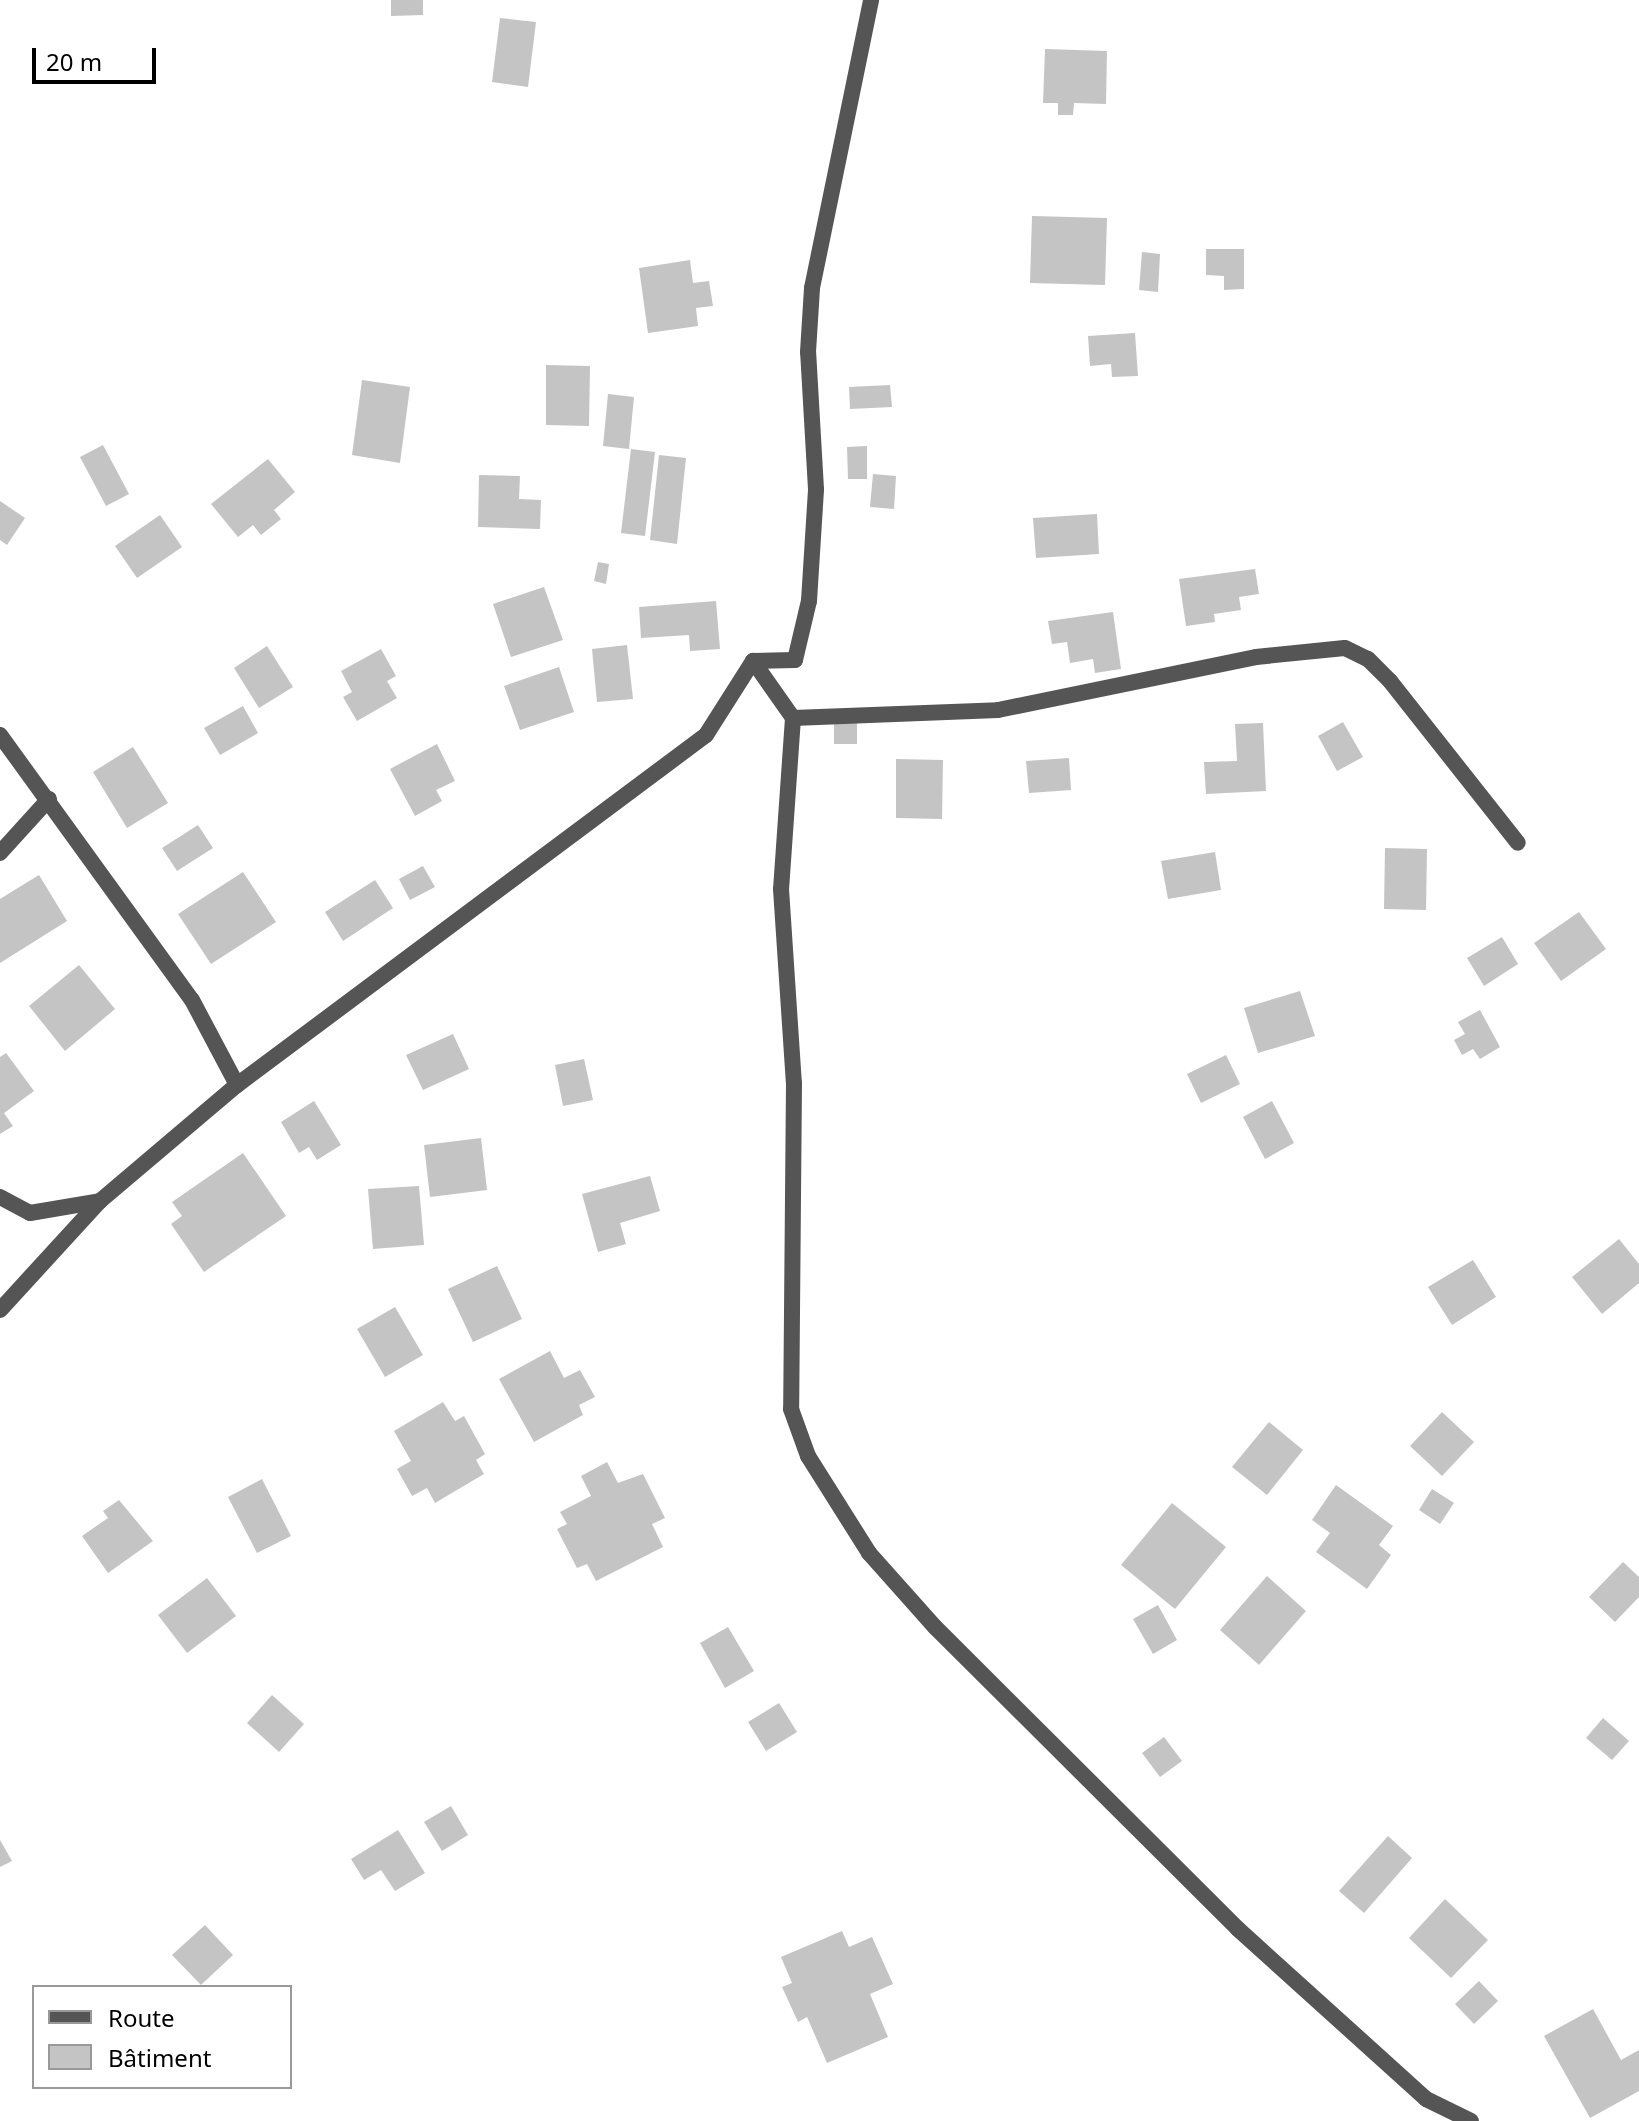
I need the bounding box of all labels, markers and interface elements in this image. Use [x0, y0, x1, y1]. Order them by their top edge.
scale bar [36, 32, 160, 82]
text: 20 m [46, 45, 102, 78]
legend [32, 1985, 292, 2089]
text: Route [108, 2001, 174, 2034]
text: Bâtiment [108, 2041, 211, 2074]

